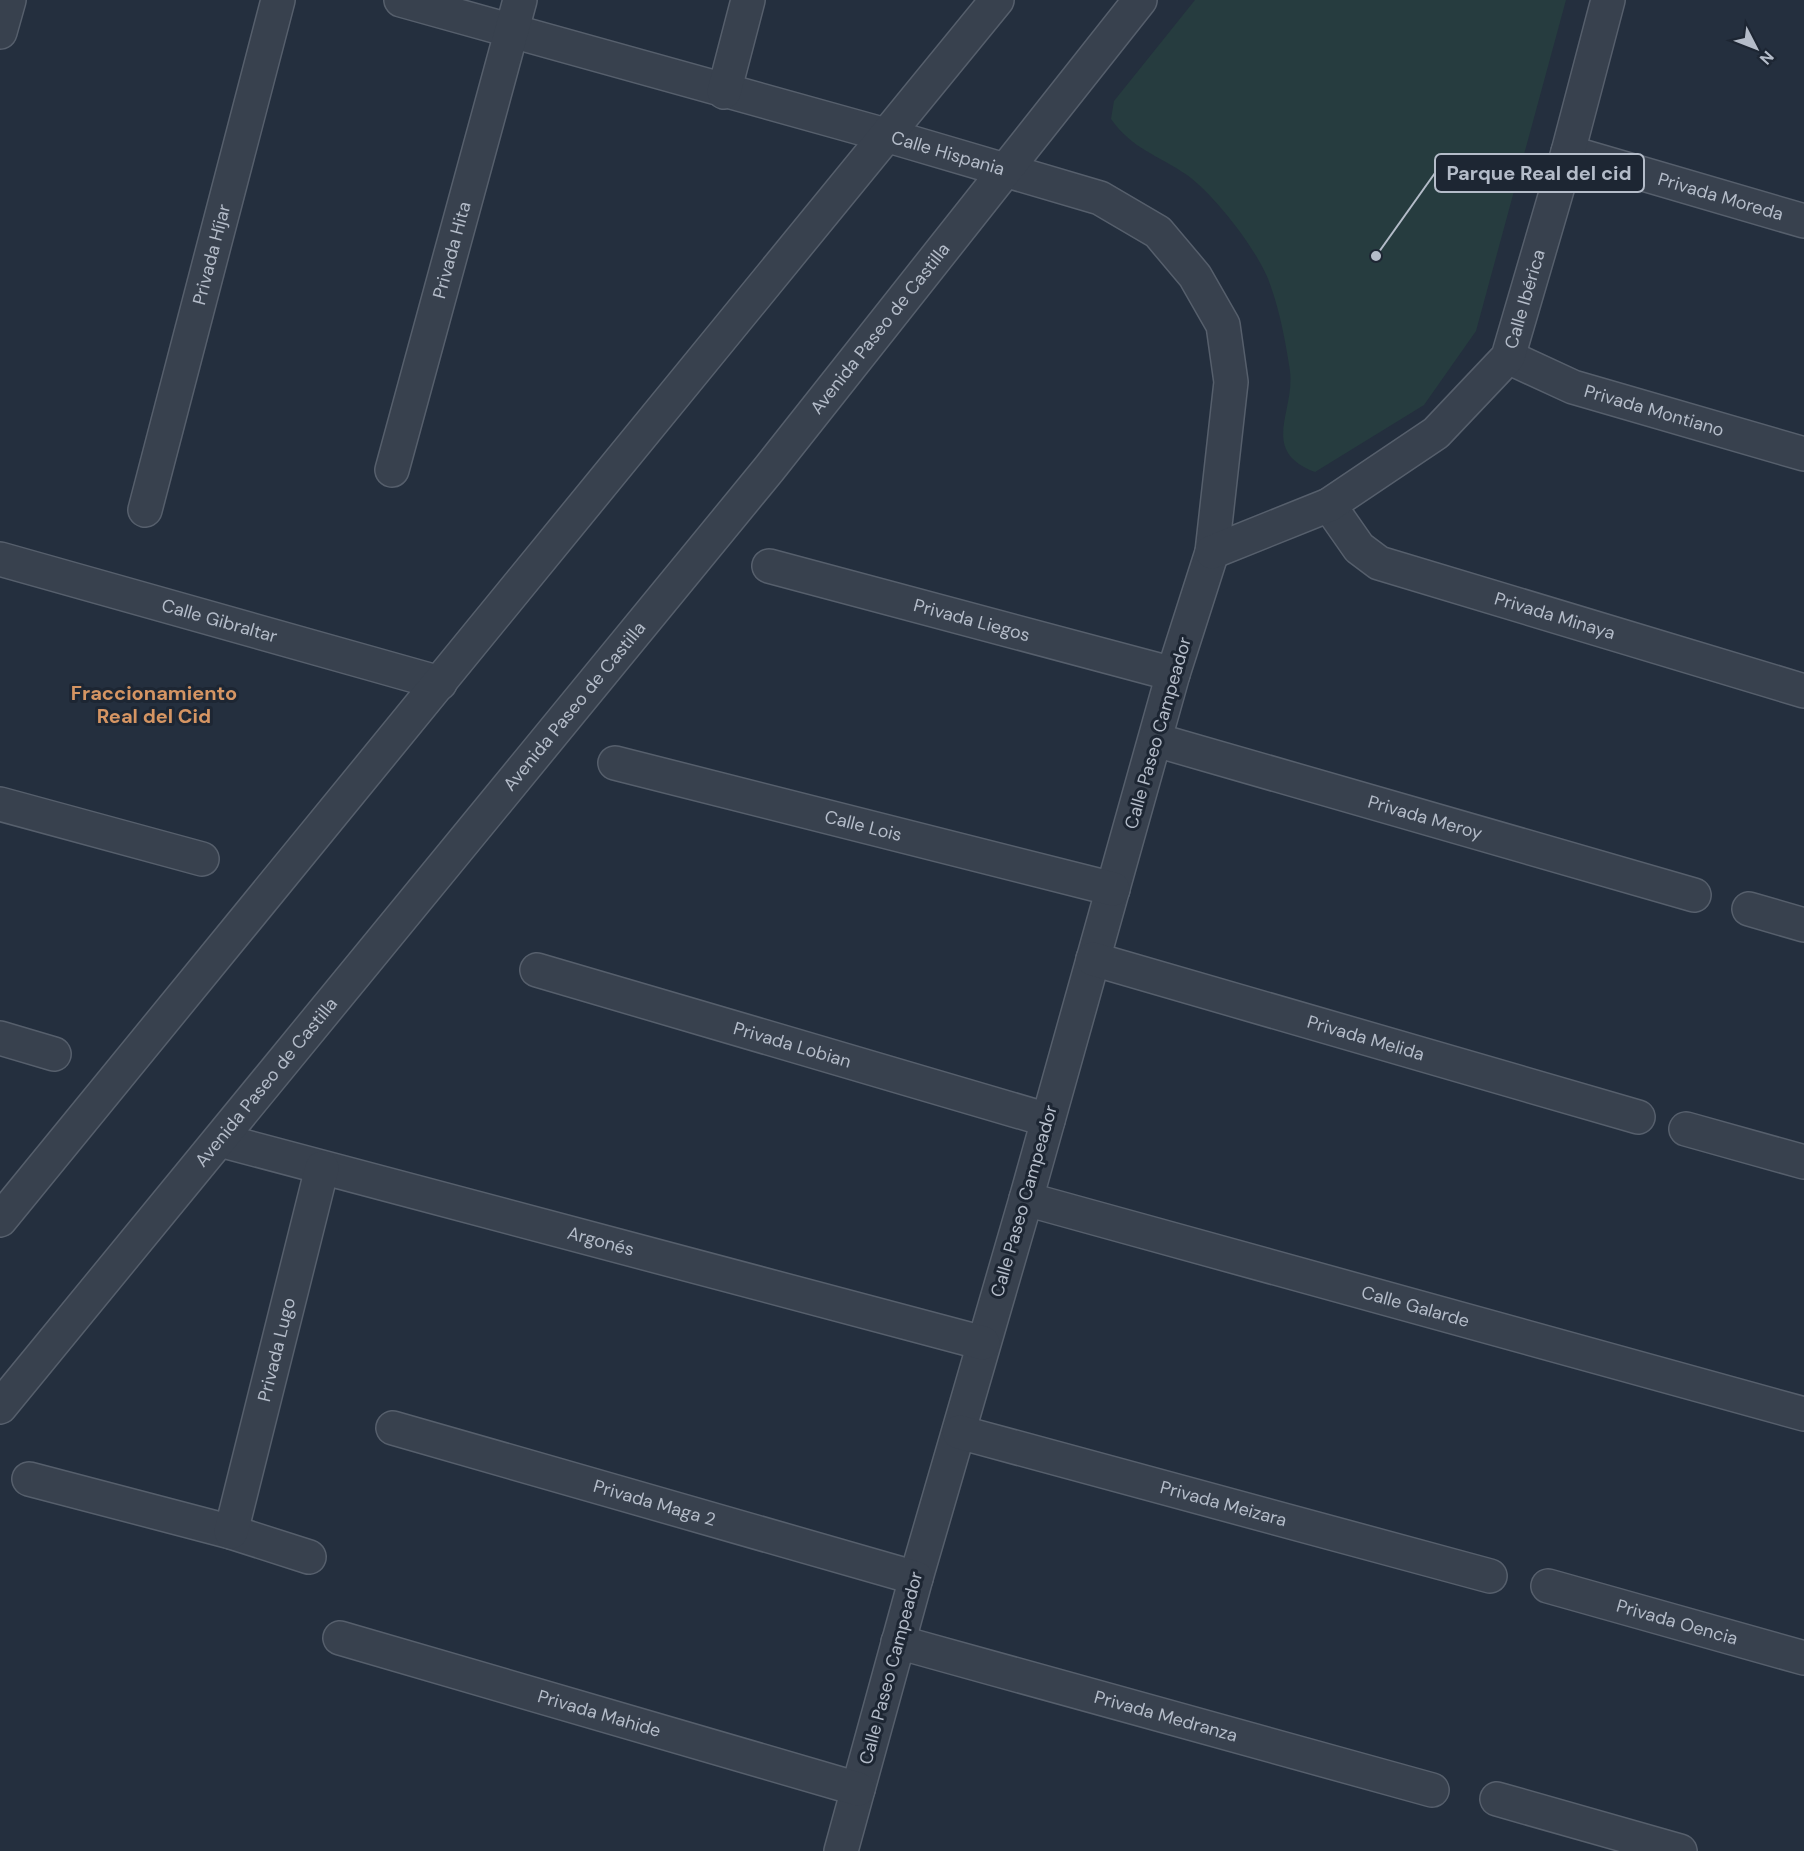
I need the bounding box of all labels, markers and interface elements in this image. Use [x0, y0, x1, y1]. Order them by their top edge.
north arrow [1726, 18, 1786, 78]
text: N [1755, 46, 1778, 69]
street label: Calle Hispania [888, 125, 1007, 181]
callout: Parque Real del cid [1435, 154, 1644, 192]
text: Parque Real del cid [1446, 160, 1632, 186]
street label: Privada Moreda [1655, 167, 1786, 226]
street label: Privada Hita [427, 199, 477, 301]
street label: Privada Híjar [187, 201, 236, 308]
street label: Avenida Paseo de Castilla [805, 238, 955, 419]
street label: Calle Ibérica [1499, 247, 1551, 352]
street label: Privada Montiano [1581, 379, 1727, 442]
street label: Privada Minaya [1492, 586, 1618, 645]
street label: Calle Gibraltar [159, 593, 280, 649]
street label: Privada Liegos [911, 593, 1033, 647]
street label: Avenida Paseo de Castilla [498, 617, 651, 796]
street label: Calle Paseo Campeador [1119, 634, 1197, 832]
district label: Fraccionamiento Real del Cid [71, 680, 237, 729]
street label: Privada Meroy [1365, 790, 1485, 845]
street label: Calle Lois [822, 804, 904, 847]
street label: Avenida Paseo de Castilla [190, 992, 343, 1172]
street label: Privada Melida [1304, 1010, 1427, 1066]
street label: Privada Lobian [730, 1016, 854, 1074]
street label: Calle Paseo Campeador [985, 1102, 1063, 1300]
street label: Argonés [565, 1221, 637, 1262]
street label: Calle Galarde [1359, 1280, 1472, 1333]
street label: Privada Lugo [252, 1295, 301, 1404]
street label: Privada Maga 2 [591, 1474, 718, 1532]
street label: Privada Meizara [1157, 1475, 1290, 1532]
street label: Calle Paseo Campeador [854, 1568, 928, 1767]
street label: Privada Oencia [1614, 1594, 1740, 1651]
street label: Privada Mahide [535, 1684, 664, 1743]
street label: Privada Medranza [1092, 1685, 1240, 1748]

